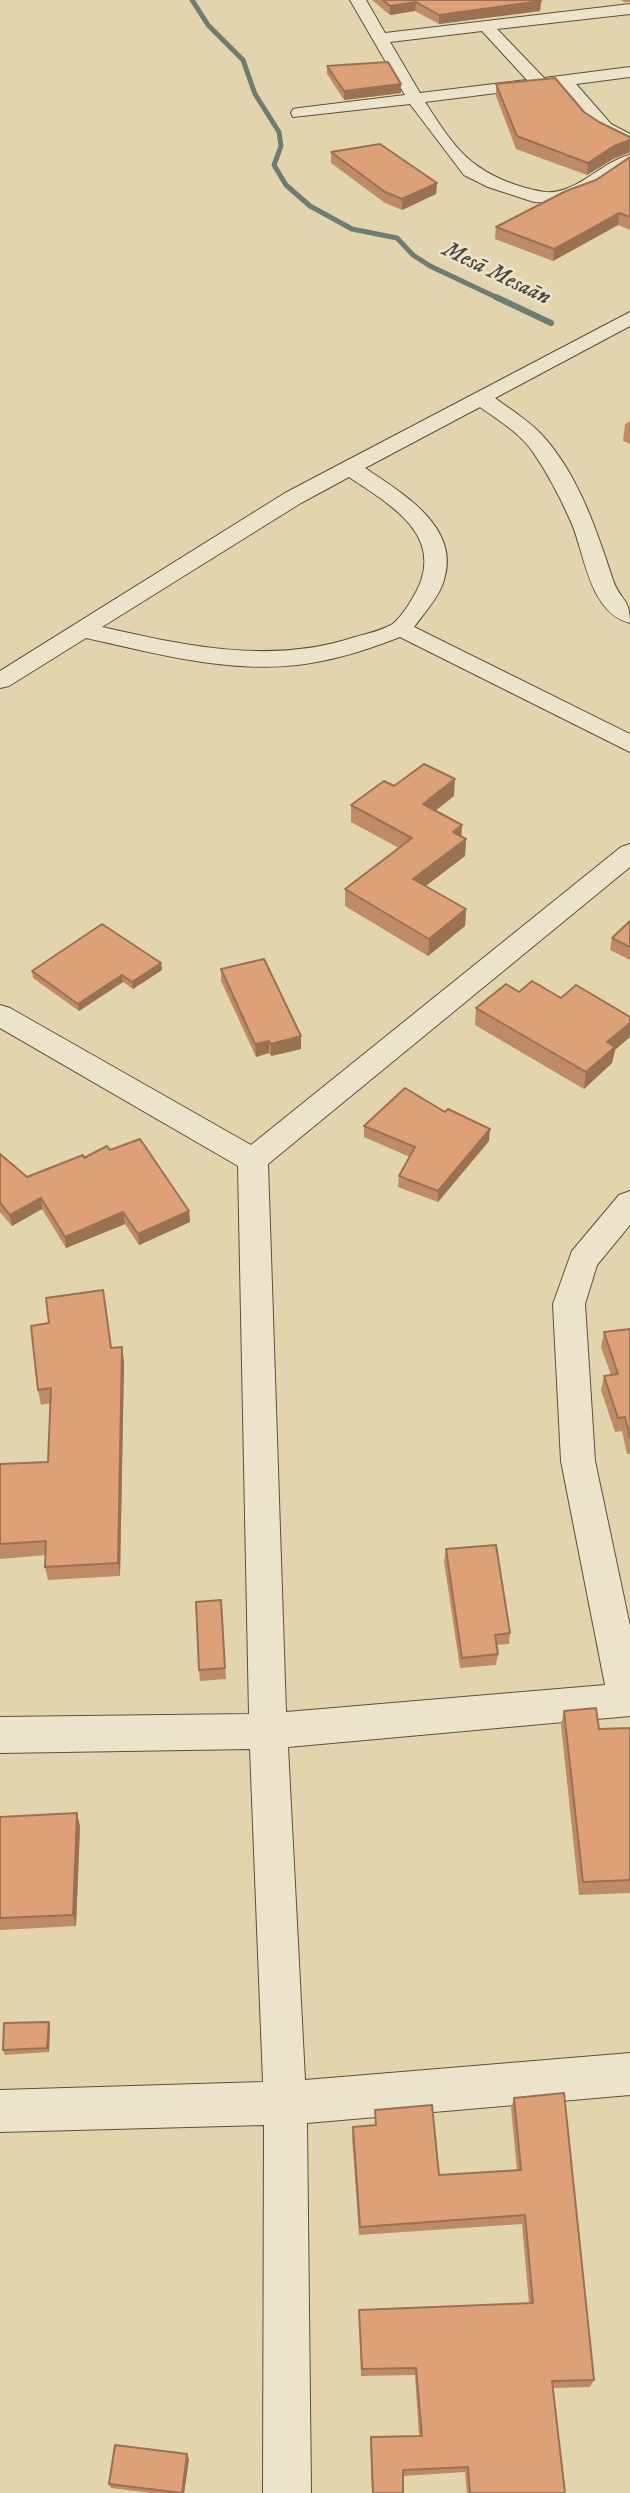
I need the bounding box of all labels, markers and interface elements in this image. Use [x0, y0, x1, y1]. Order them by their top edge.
water label: Mesā Mesaān [438, 237, 554, 313]

